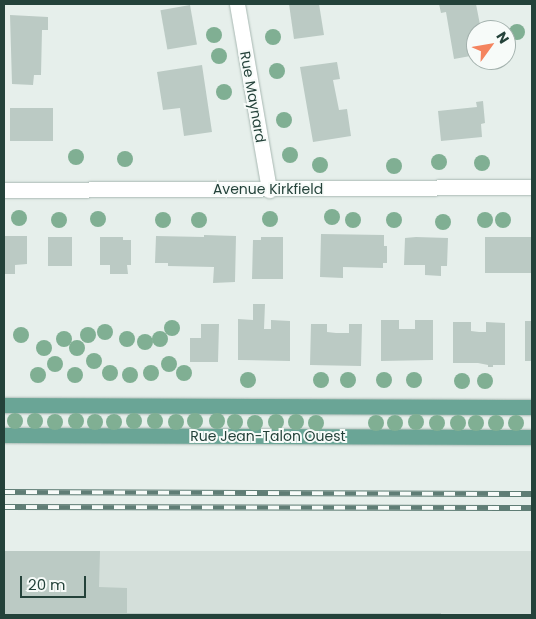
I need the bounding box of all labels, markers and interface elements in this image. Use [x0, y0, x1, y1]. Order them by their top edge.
north arrow [466, 20, 516, 70]
text: N [492, 28, 514, 47]
street label: Rue Maynard [237, 50, 269, 144]
street label: Avenue Kirkfield [213, 181, 323, 197]
street label: Rue Jean-Talon Ouest [190, 428, 346, 444]
scale bar [22, 566, 89, 598]
text: 20 m [28, 574, 66, 595]

